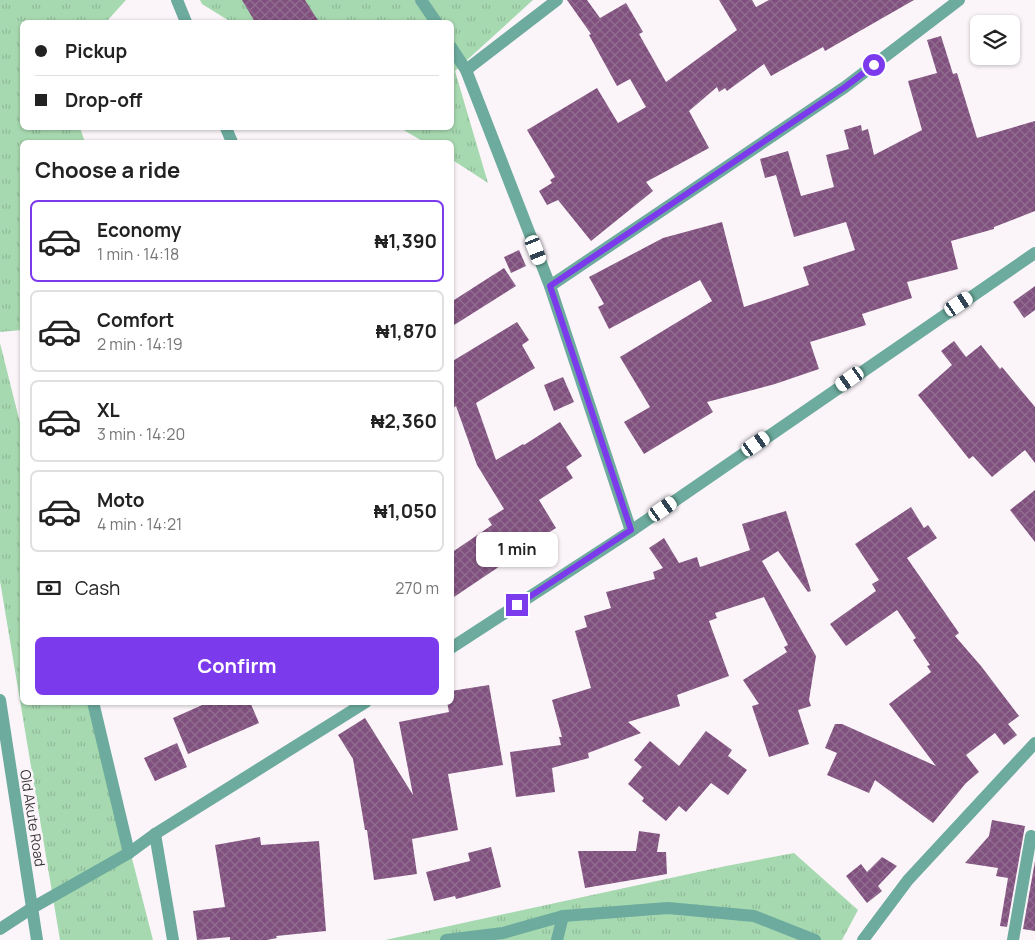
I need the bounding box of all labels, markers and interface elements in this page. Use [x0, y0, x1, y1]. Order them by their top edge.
map controls [970, 15, 1020, 65]
button: layers [970, 15, 1020, 65]
text: Pickup [65, 38, 127, 64]
route start [863, 54, 885, 76]
text: Drop-off [65, 87, 142, 113]
text: Choose a ride [35, 155, 180, 185]
text: Economy [97, 217, 181, 243]
icon: car [37, 219, 82, 264]
text: ₦1,390 [375, 228, 437, 254]
car [523, 233, 548, 267]
text: 1 min · 14:18 [97, 243, 179, 265]
car [942, 289, 975, 319]
text: Comfort [97, 307, 174, 333]
icon: car [37, 309, 82, 354]
text: ₦1,870 [376, 318, 437, 344]
text: 2 min · 14:19 [97, 333, 183, 355]
car [833, 364, 866, 394]
text: XL [97, 397, 120, 423]
icon: car [37, 399, 82, 444]
text: ₦2,360 [371, 408, 437, 434]
text: 3 min · 14:20 [97, 423, 185, 445]
car [739, 429, 772, 459]
text: Moto [97, 487, 144, 513]
icon: car [37, 489, 82, 534]
car [646, 494, 679, 524]
text: ₦1,050 [374, 498, 437, 524]
text: 4 min · 14:21 [97, 513, 182, 535]
callout: 1 min [476, 532, 558, 568]
text: 1 min [497, 538, 537, 560]
icon: cash [35, 574, 63, 602]
text: Cash [75, 575, 120, 601]
text: 270 m [395, 577, 439, 599]
route end [506, 594, 528, 616]
button: Confirm [35, 637, 439, 695]
street label: Old Akute Road [16, 768, 50, 868]

